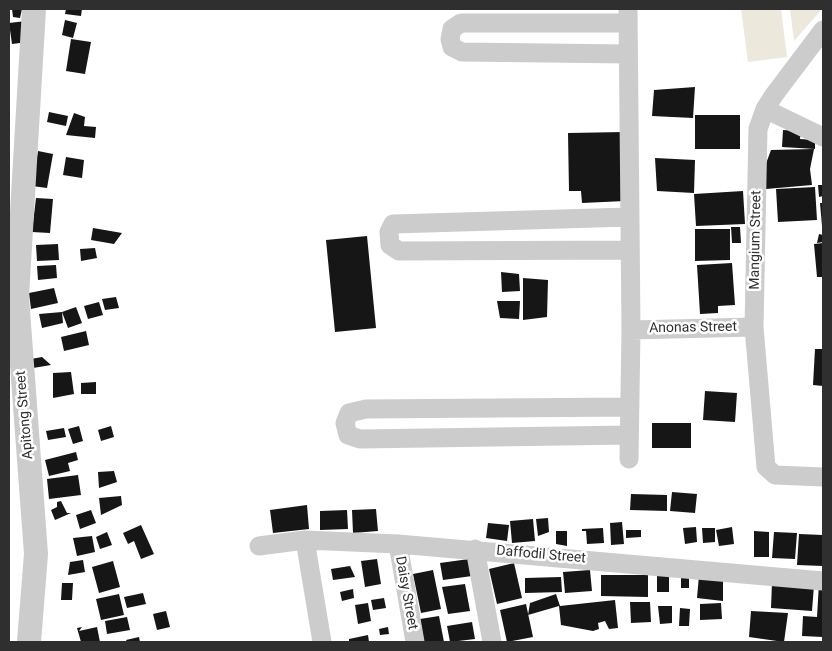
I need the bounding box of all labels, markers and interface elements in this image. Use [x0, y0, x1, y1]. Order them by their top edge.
street label: Mangium Street [747, 190, 765, 290]
street label: Anonas Street [649, 319, 737, 337]
street label: Apitong Street [13, 370, 37, 460]
street label: Daffodil Street [496, 543, 586, 567]
street label: Daisy Street [391, 555, 421, 631]

